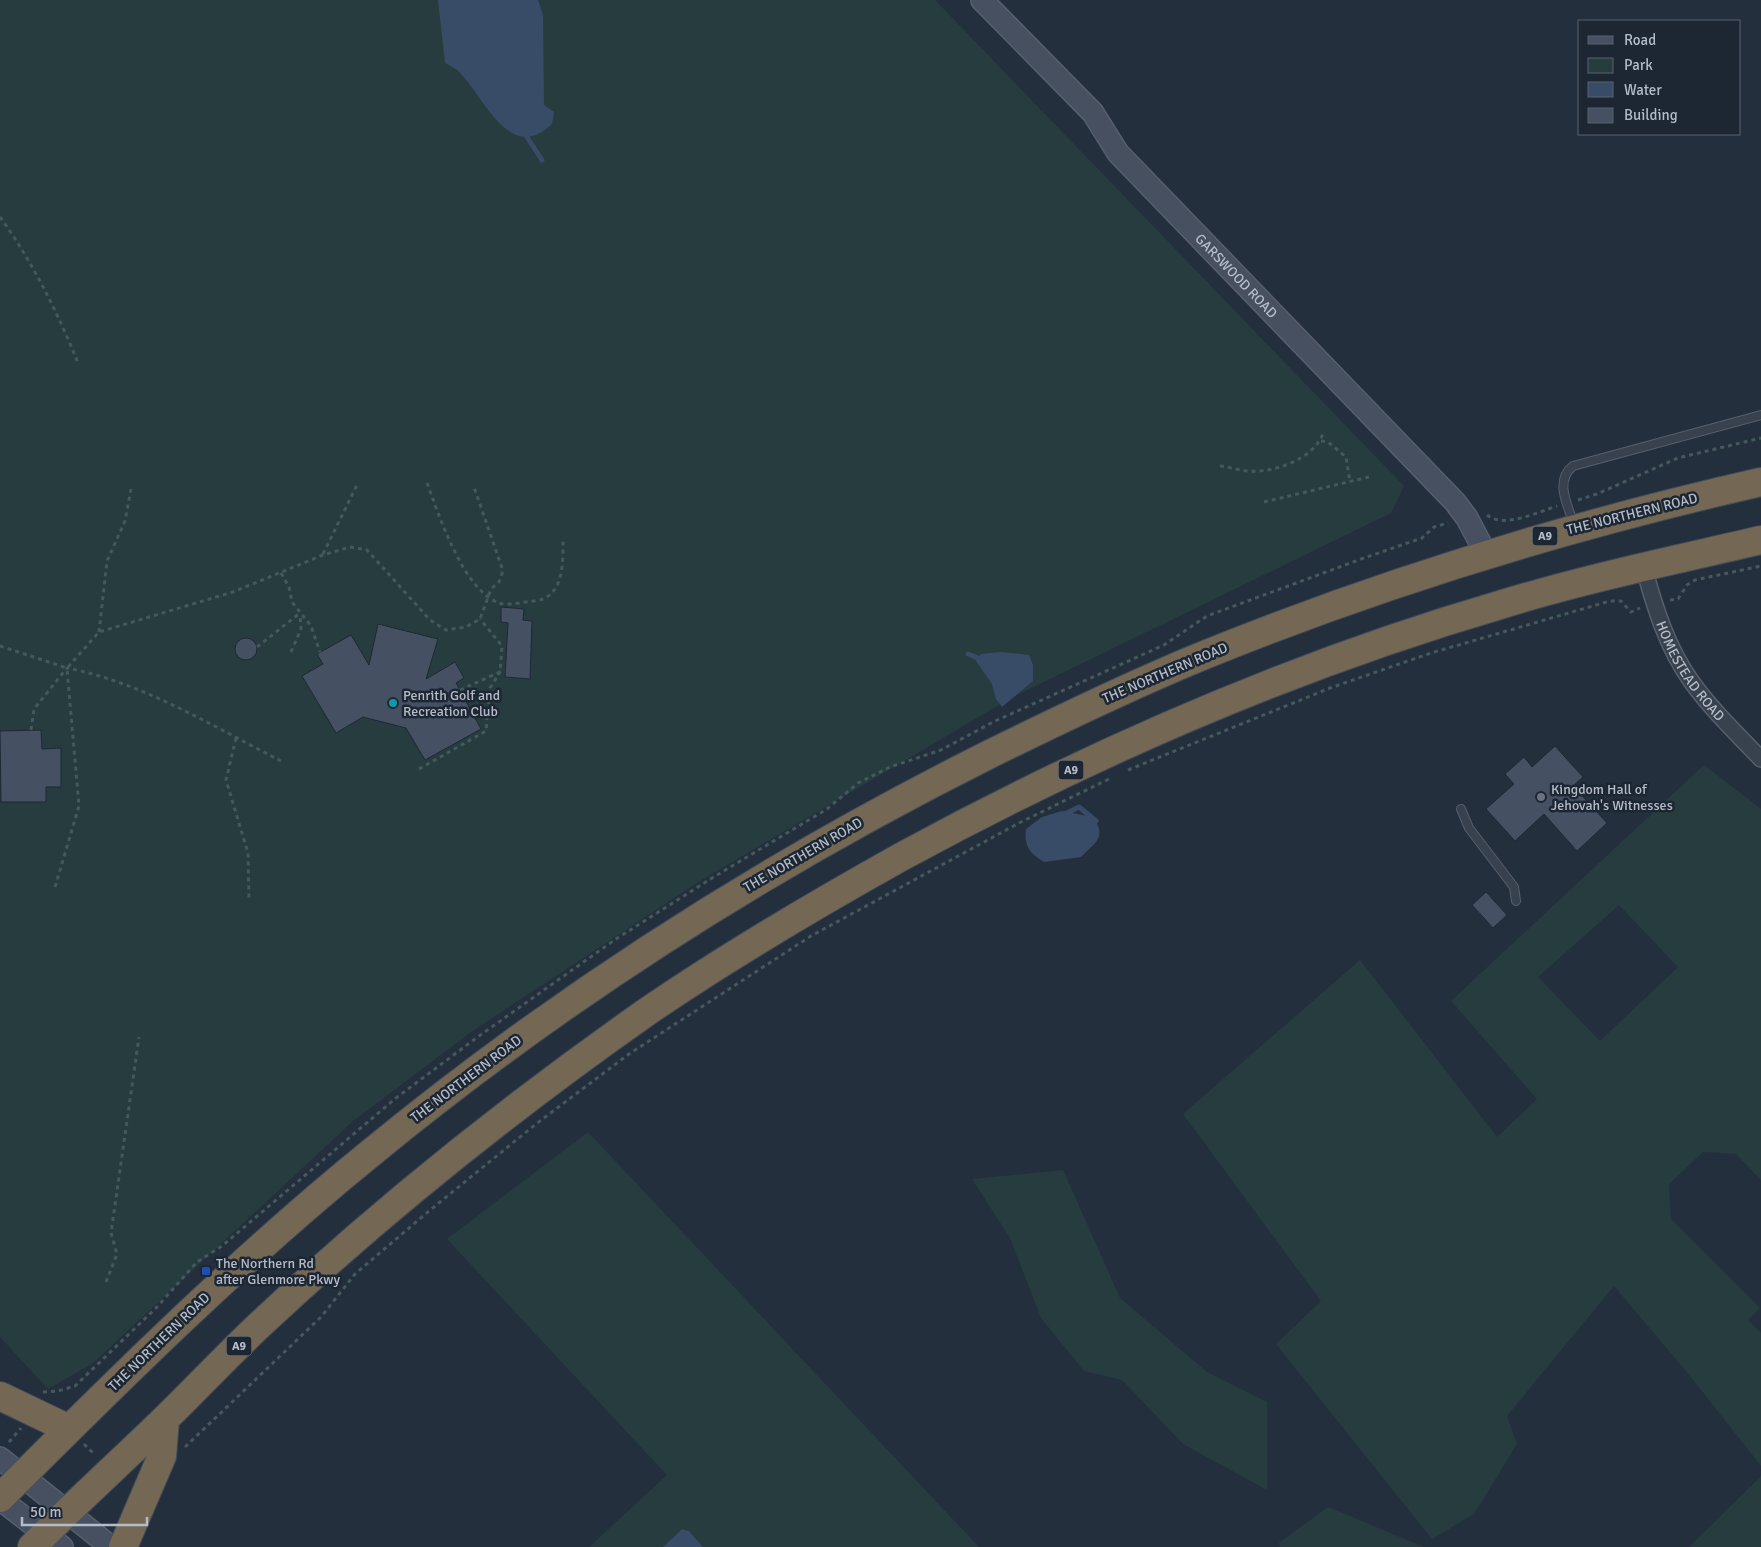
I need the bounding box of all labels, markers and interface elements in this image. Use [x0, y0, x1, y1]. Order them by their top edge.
legend [1578, 20, 1741, 135]
text: Road [1624, 31, 1656, 49]
text: Park [1624, 56, 1653, 74]
text: Water [1624, 81, 1662, 99]
text: Building [1624, 106, 1678, 124]
street label: GARSWOOD ROAD [1192, 230, 1281, 321]
street label: THE NORTHERN ROAD [1565, 489, 1699, 539]
road number: A9 [1532, 526, 1558, 546]
street label: HOMESTEAD ROAD [1653, 619, 1728, 724]
street label: THE NORTHERN ROAD [1100, 639, 1230, 707]
place label: Penrith Golf and Recreation Club [403, 687, 500, 720]
marker: Penrith Golf and Recreation Club [387, 697, 399, 709]
road number: A9 [1058, 760, 1084, 780]
place label: Kingdom Hall of Jehovah's Witnesses [1551, 781, 1673, 814]
marker: Kingdom Hall of Jehovah's Witnesses [1535, 791, 1547, 803]
street label: THE NORTHERN ROAD [741, 814, 865, 896]
street label: THE NORTHERN ROAD [407, 1032, 525, 1126]
place label: The Northern Rd after Glenmore Pkwy [216, 1255, 340, 1288]
marker: The Northern Rd after Glenmore Pkwy [200, 1265, 212, 1277]
street label: THE NORTHERN ROAD [105, 1289, 213, 1395]
road number: A9 [226, 1336, 252, 1355]
scale bar [22, 1494, 148, 1526]
text: 50 m [30, 1503, 61, 1521]

